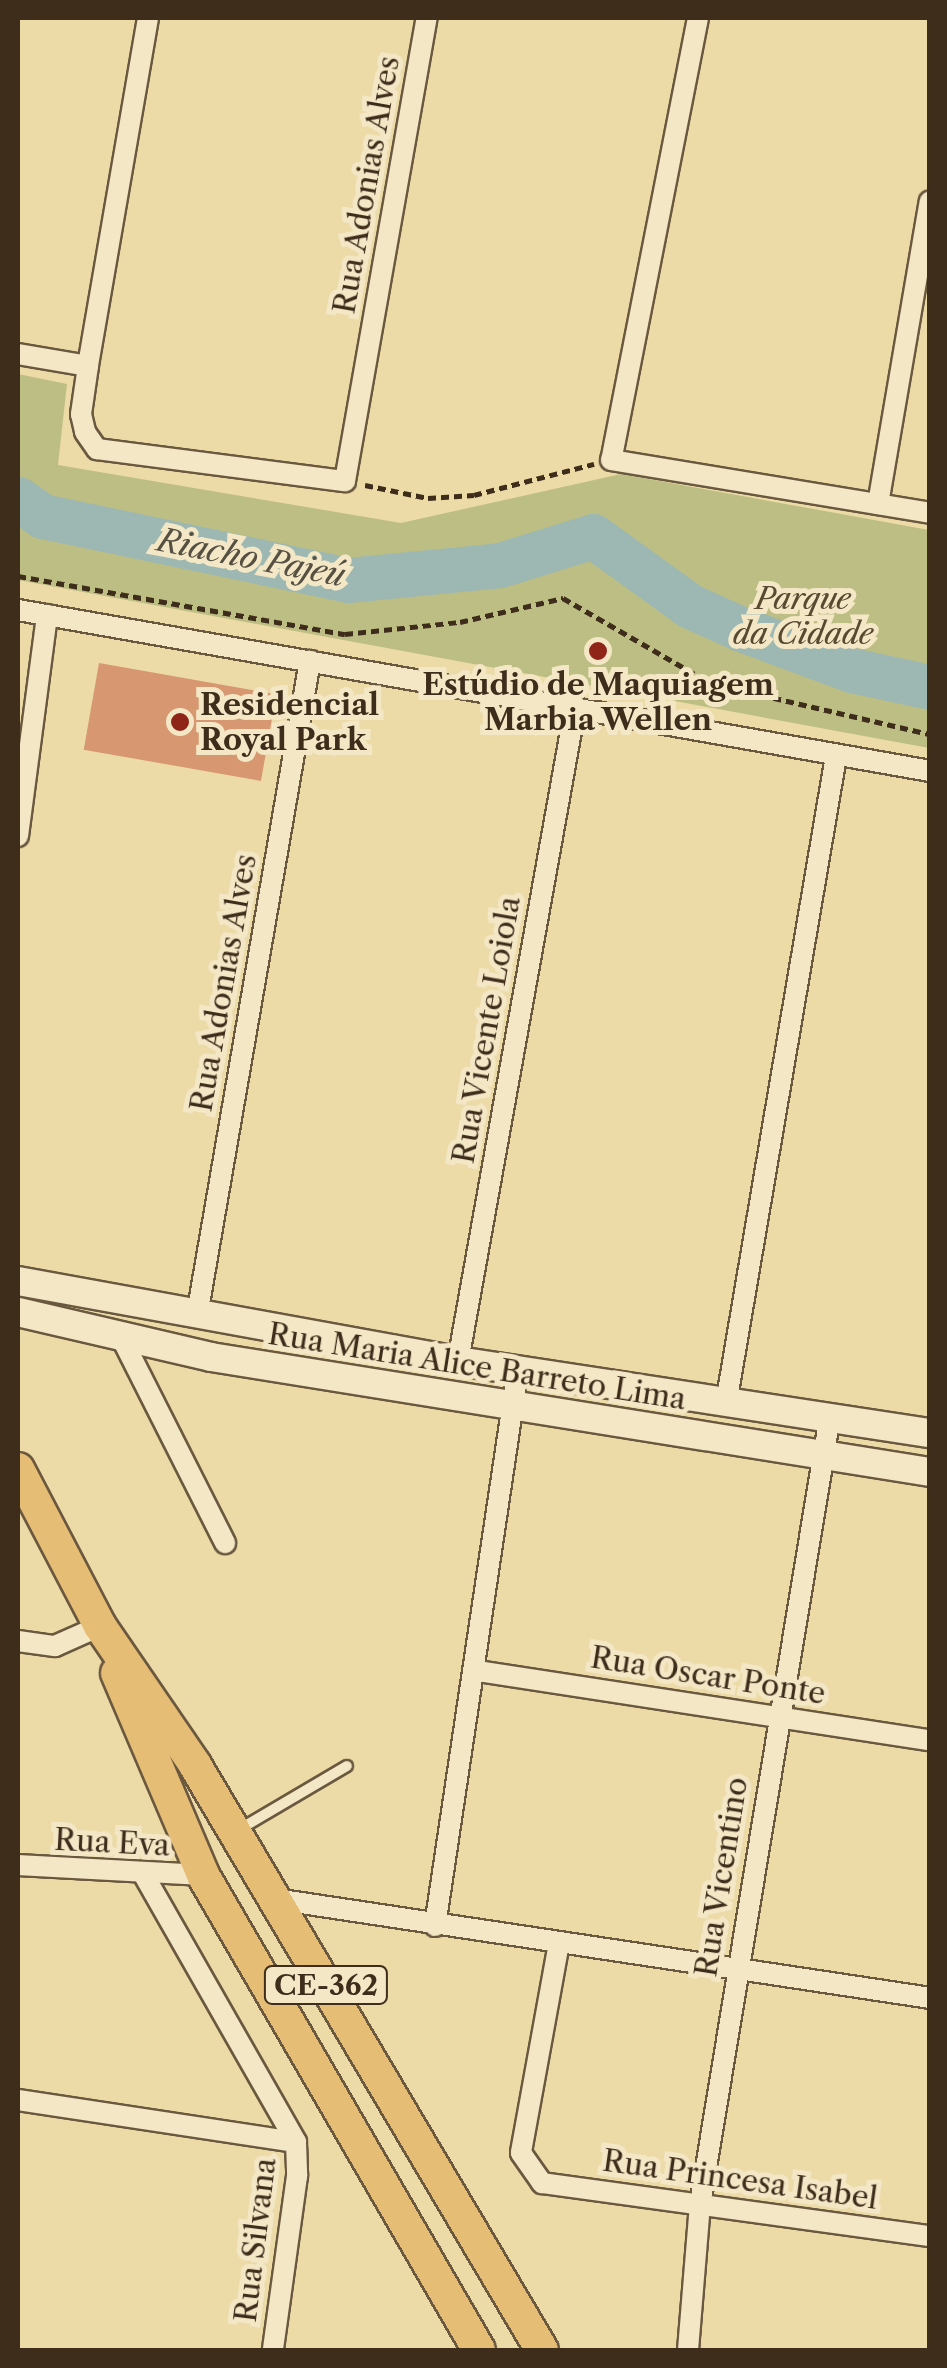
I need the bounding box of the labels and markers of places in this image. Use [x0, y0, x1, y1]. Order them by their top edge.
marker: Estúdio de Maquiagem Marbia Wellen [587, 640, 609, 662]
place label: Estúdio de Maquiagem Marbia Wellen [422, 667, 774, 738]
place label: Residencial Royal Park [200, 687, 379, 758]
marker: Residencial Royal Park [169, 711, 191, 733]

